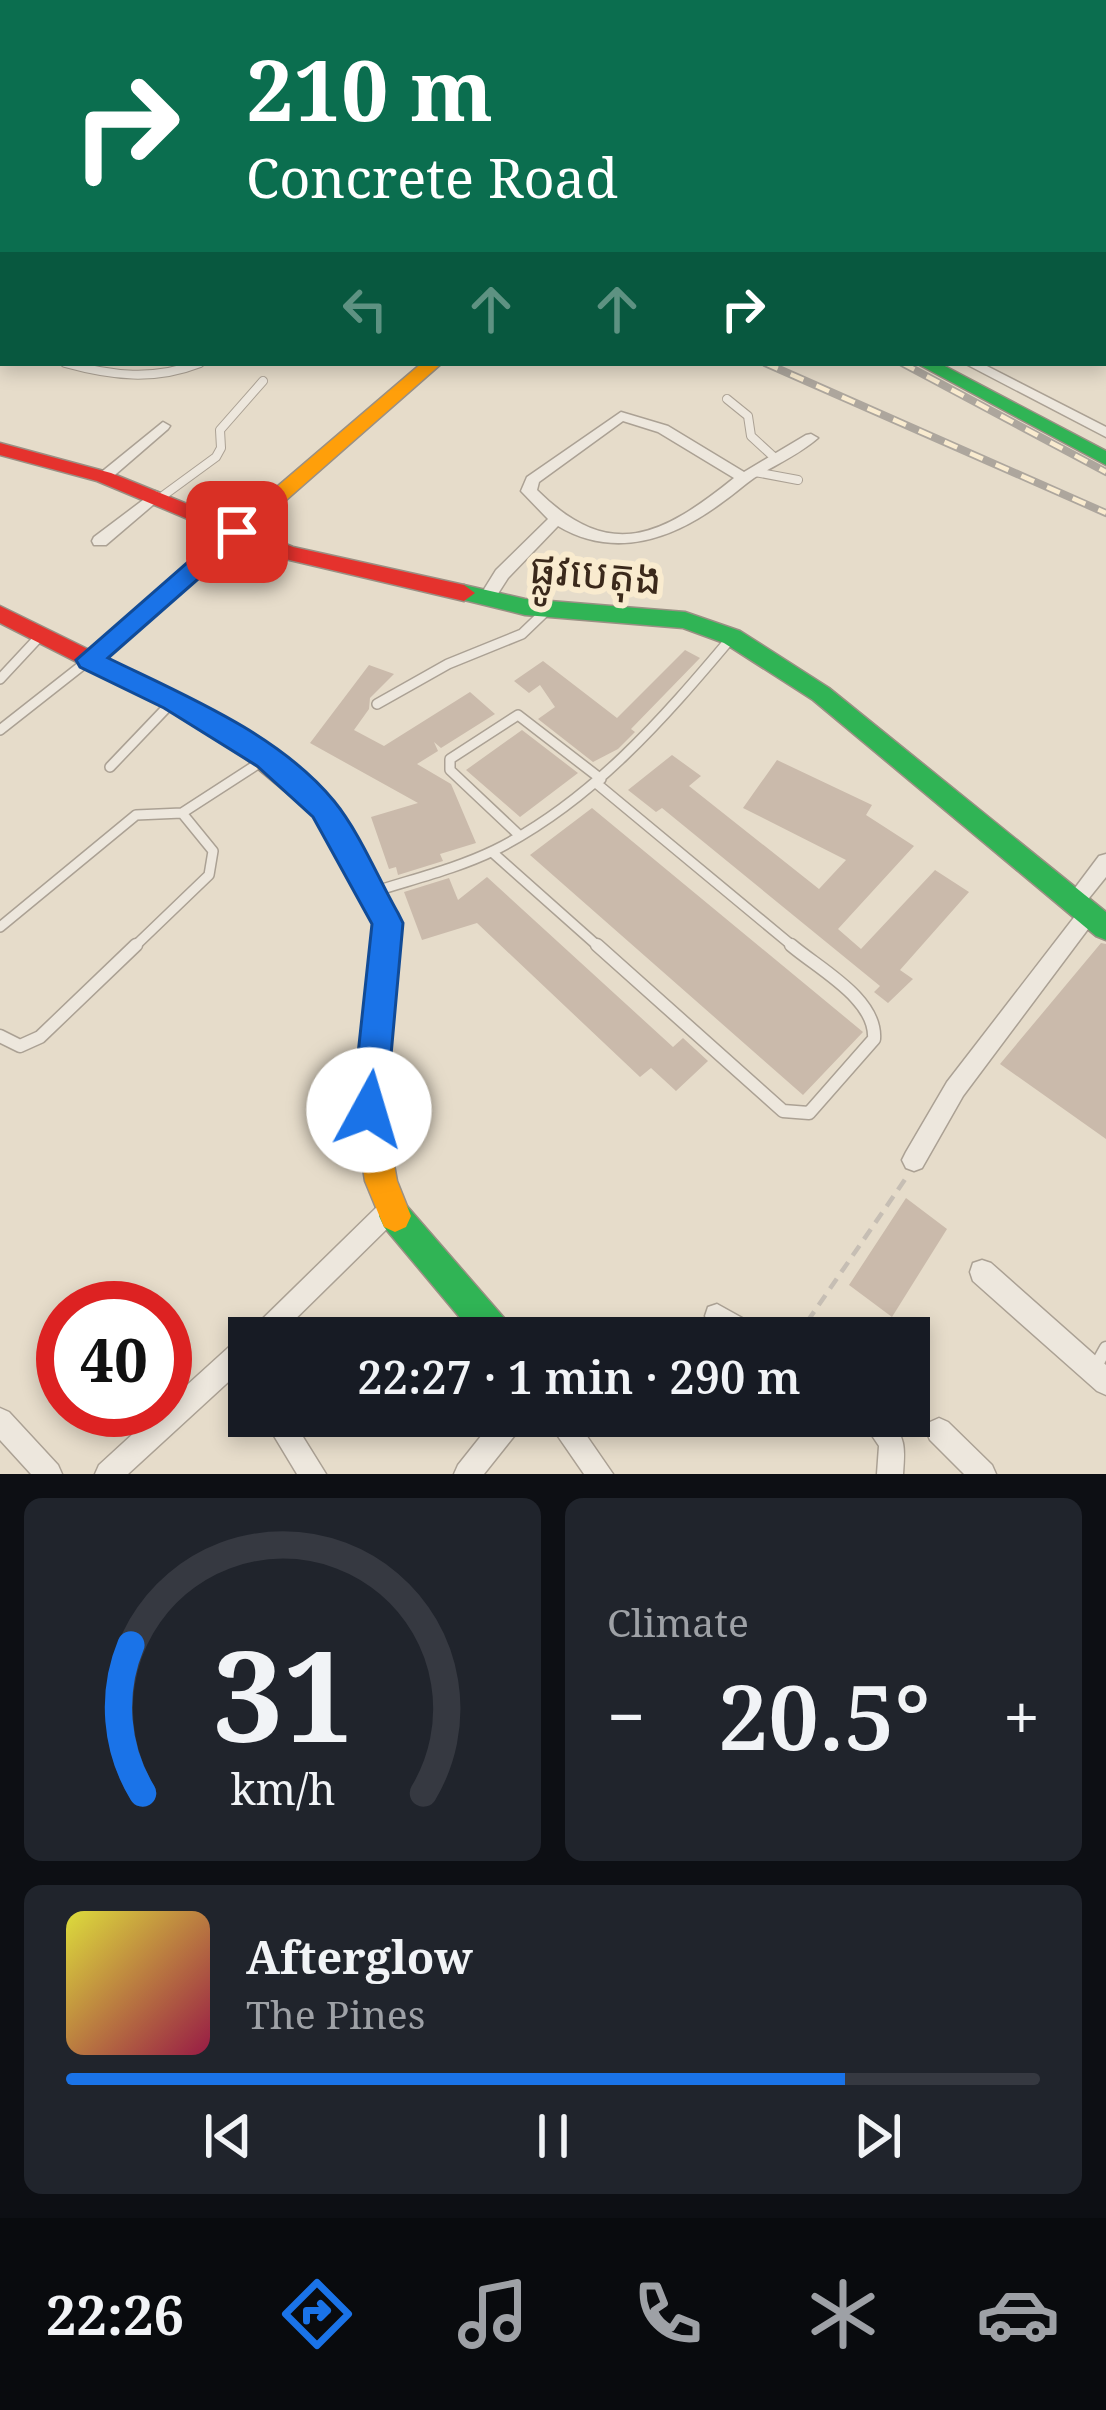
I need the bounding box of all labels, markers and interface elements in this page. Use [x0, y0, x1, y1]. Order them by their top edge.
text: 210 m [246, 31, 493, 146]
icon: right [48, 48, 204, 204]
text: Concrete Road [246, 140, 618, 214]
icon: left [332, 276, 398, 342]
icon: ahead [458, 276, 524, 342]
icon: ahead [584, 276, 650, 342]
icon: right [710, 276, 776, 342]
pin [186, 481, 288, 583]
icon: arrive [204, 499, 270, 565]
street label: ផ្លូវបេតុង [527, 538, 664, 617]
position arrow [306, 1047, 432, 1173]
speed limit sign: 40 [36, 1281, 192, 1437]
text: 22:27 · 1 min · 290 m [357, 1346, 801, 1407]
text: Climate [607, 1595, 749, 1648]
text: 31 [212, 1609, 353, 1779]
text: 20.5° [718, 1654, 931, 1776]
text: − [607, 1670, 645, 1760]
text: + [1003, 1670, 1040, 1760]
text: km/h [230, 1758, 335, 1817]
text: Afterglow [246, 1926, 473, 1987]
text: The Pines [246, 1987, 425, 2040]
icon: previous [195, 2103, 261, 2169]
icon: pause [520, 2103, 586, 2169]
icon: next [845, 2103, 911, 2169]
icon: directions [275, 2272, 359, 2356]
icon: music [451, 2272, 535, 2356]
icon: phone [626, 2272, 710, 2356]
icon: climate [801, 2272, 885, 2356]
icon: car [976, 2272, 1060, 2356]
text: 22:26 [46, 2277, 184, 2351]

